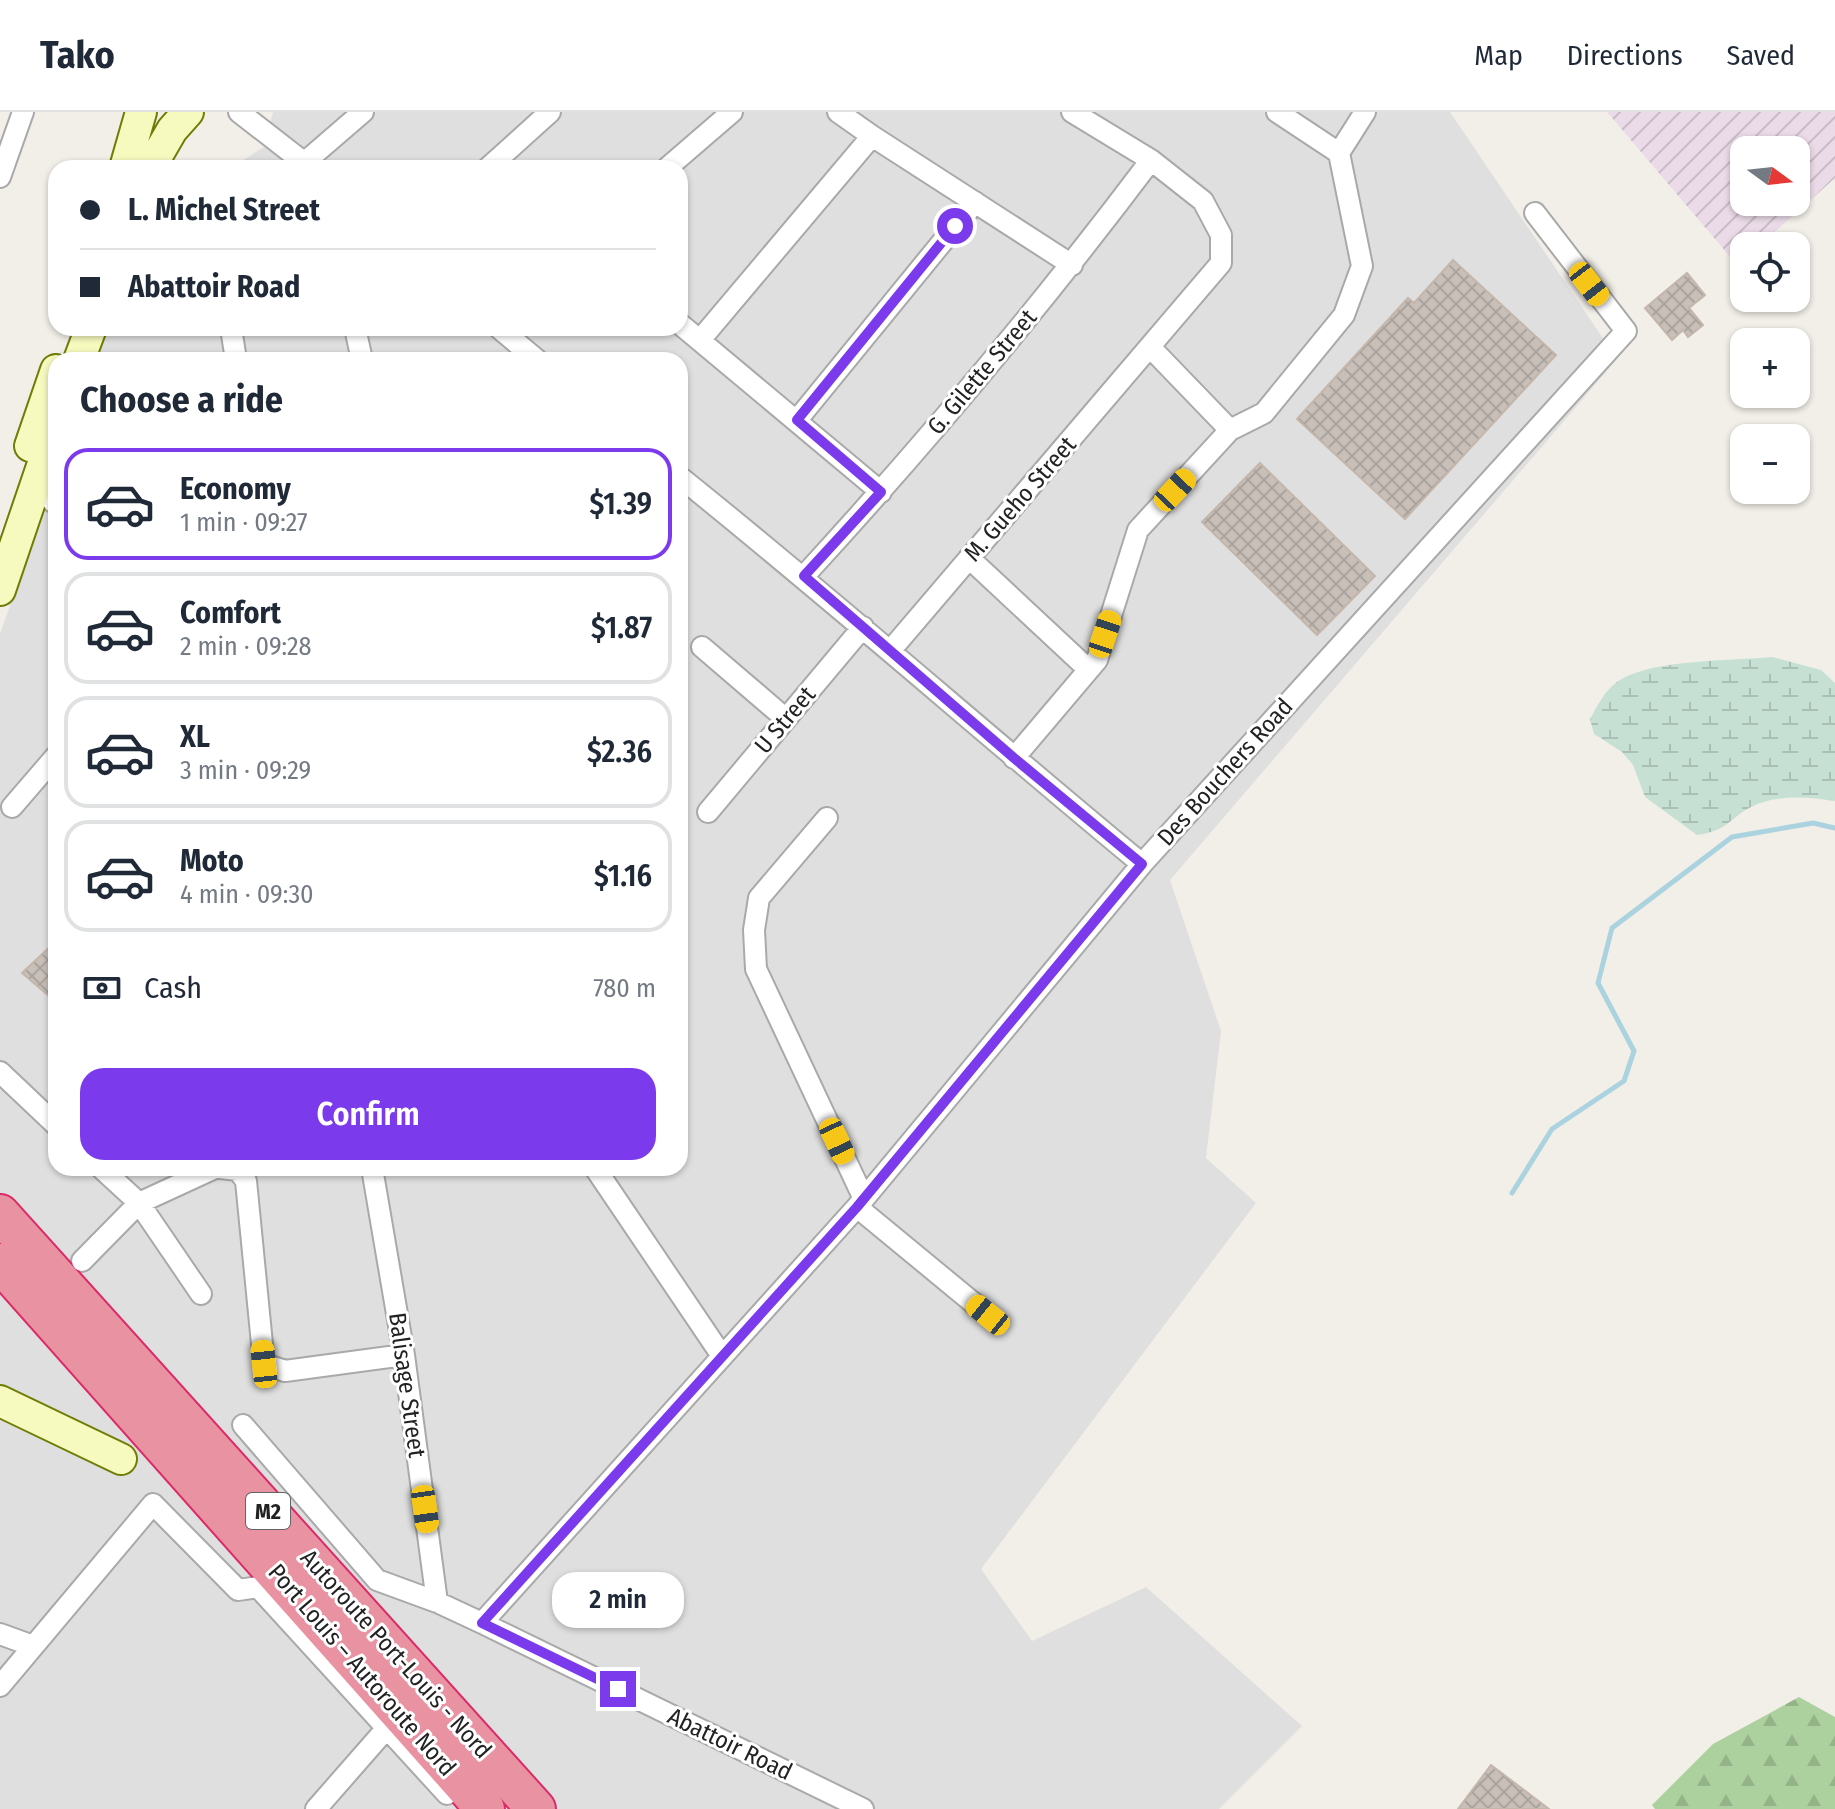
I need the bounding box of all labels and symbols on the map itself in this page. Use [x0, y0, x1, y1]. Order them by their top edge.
north arrow [1730, 136, 1810, 216]
route start [937, 208, 973, 244]
car [1565, 258, 1613, 310]
street label: G. Gilette Street [922, 304, 1042, 440]
street label: M. Gueho Street [958, 431, 1082, 567]
car [1150, 464, 1200, 516]
car [1086, 607, 1124, 661]
street label: U Street [749, 681, 821, 759]
street label: Des Bouchers Road [1152, 693, 1298, 851]
car [816, 1114, 858, 1168]
car [962, 1291, 1014, 1339]
street label: Balisage Street [383, 1311, 431, 1459]
car [250, 1339, 278, 1389]
car [410, 1484, 440, 1534]
road number: M2 [246, 1493, 290, 1529]
street label: Autoroute Port-Louis - Nord [295, 1544, 497, 1764]
street label: Port Louis – Autoroute Nord [262, 1558, 462, 1782]
callout: 2 min [552, 1573, 684, 1629]
route end [600, 1671, 636, 1707]
street label: Abattoir Road [663, 1702, 797, 1786]

